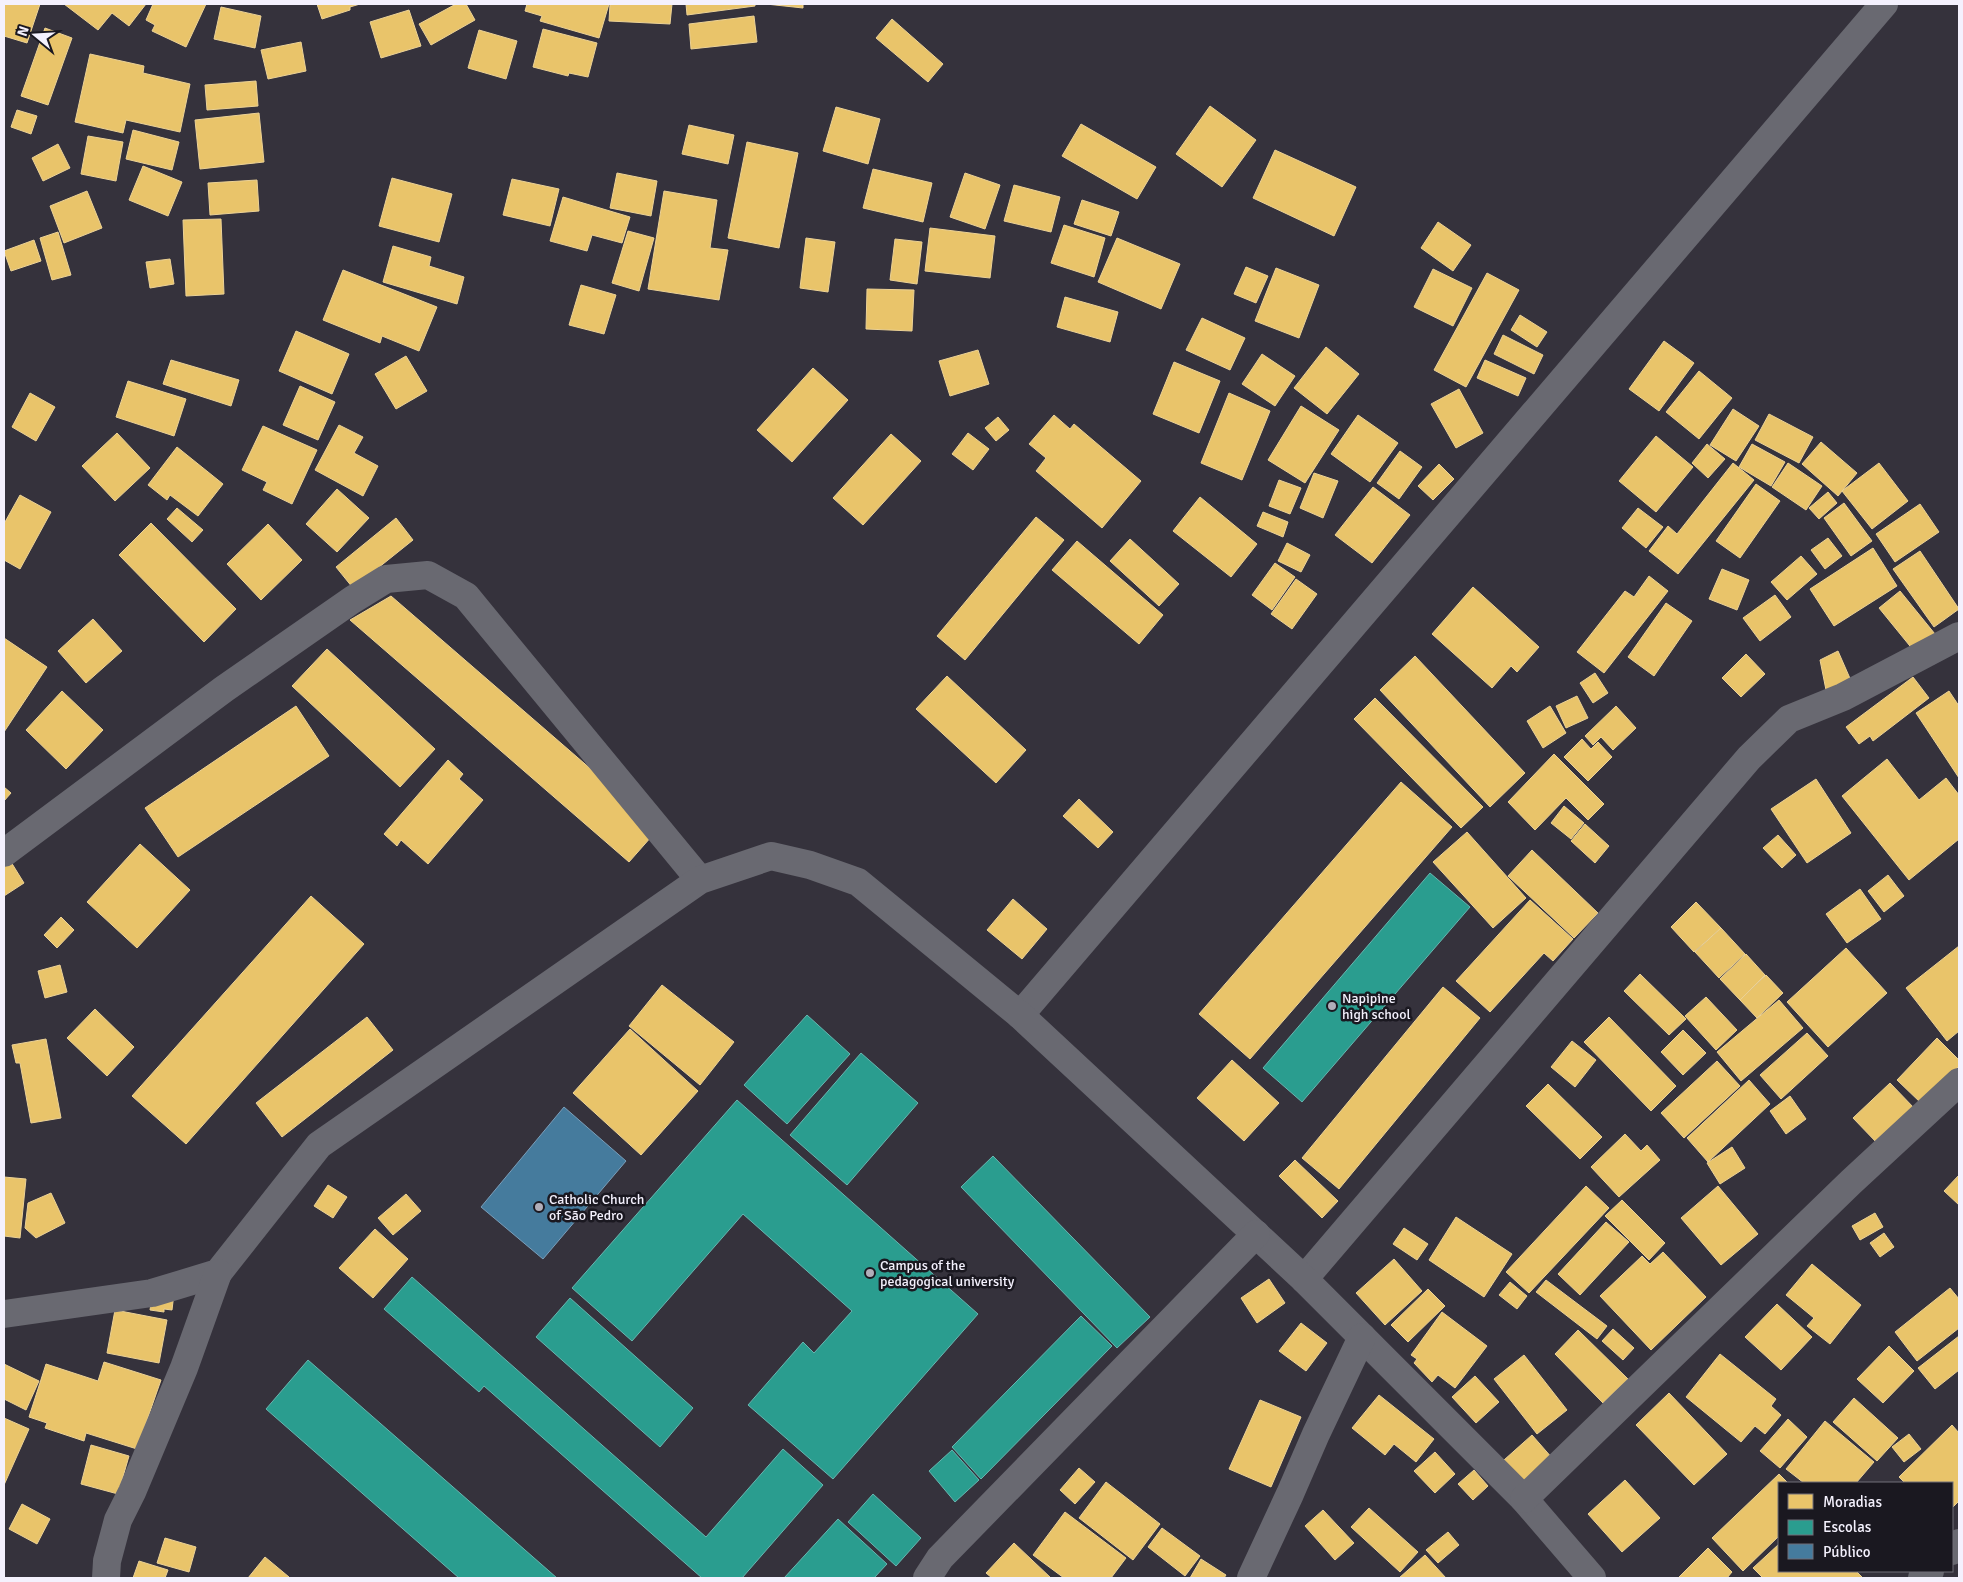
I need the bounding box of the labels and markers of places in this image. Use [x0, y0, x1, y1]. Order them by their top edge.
place label: Napipine high school [1342, 990, 1411, 1023]
marker: Napipine high school [1326, 1000, 1338, 1012]
place label: Catholic Church of São Pedro [549, 1191, 644, 1224]
marker: Catholic Church of São Pedro [533, 1201, 545, 1213]
place label: Campus of the pedagogical university [880, 1257, 1015, 1290]
marker: Campus of the pedagogical university [864, 1267, 876, 1279]

